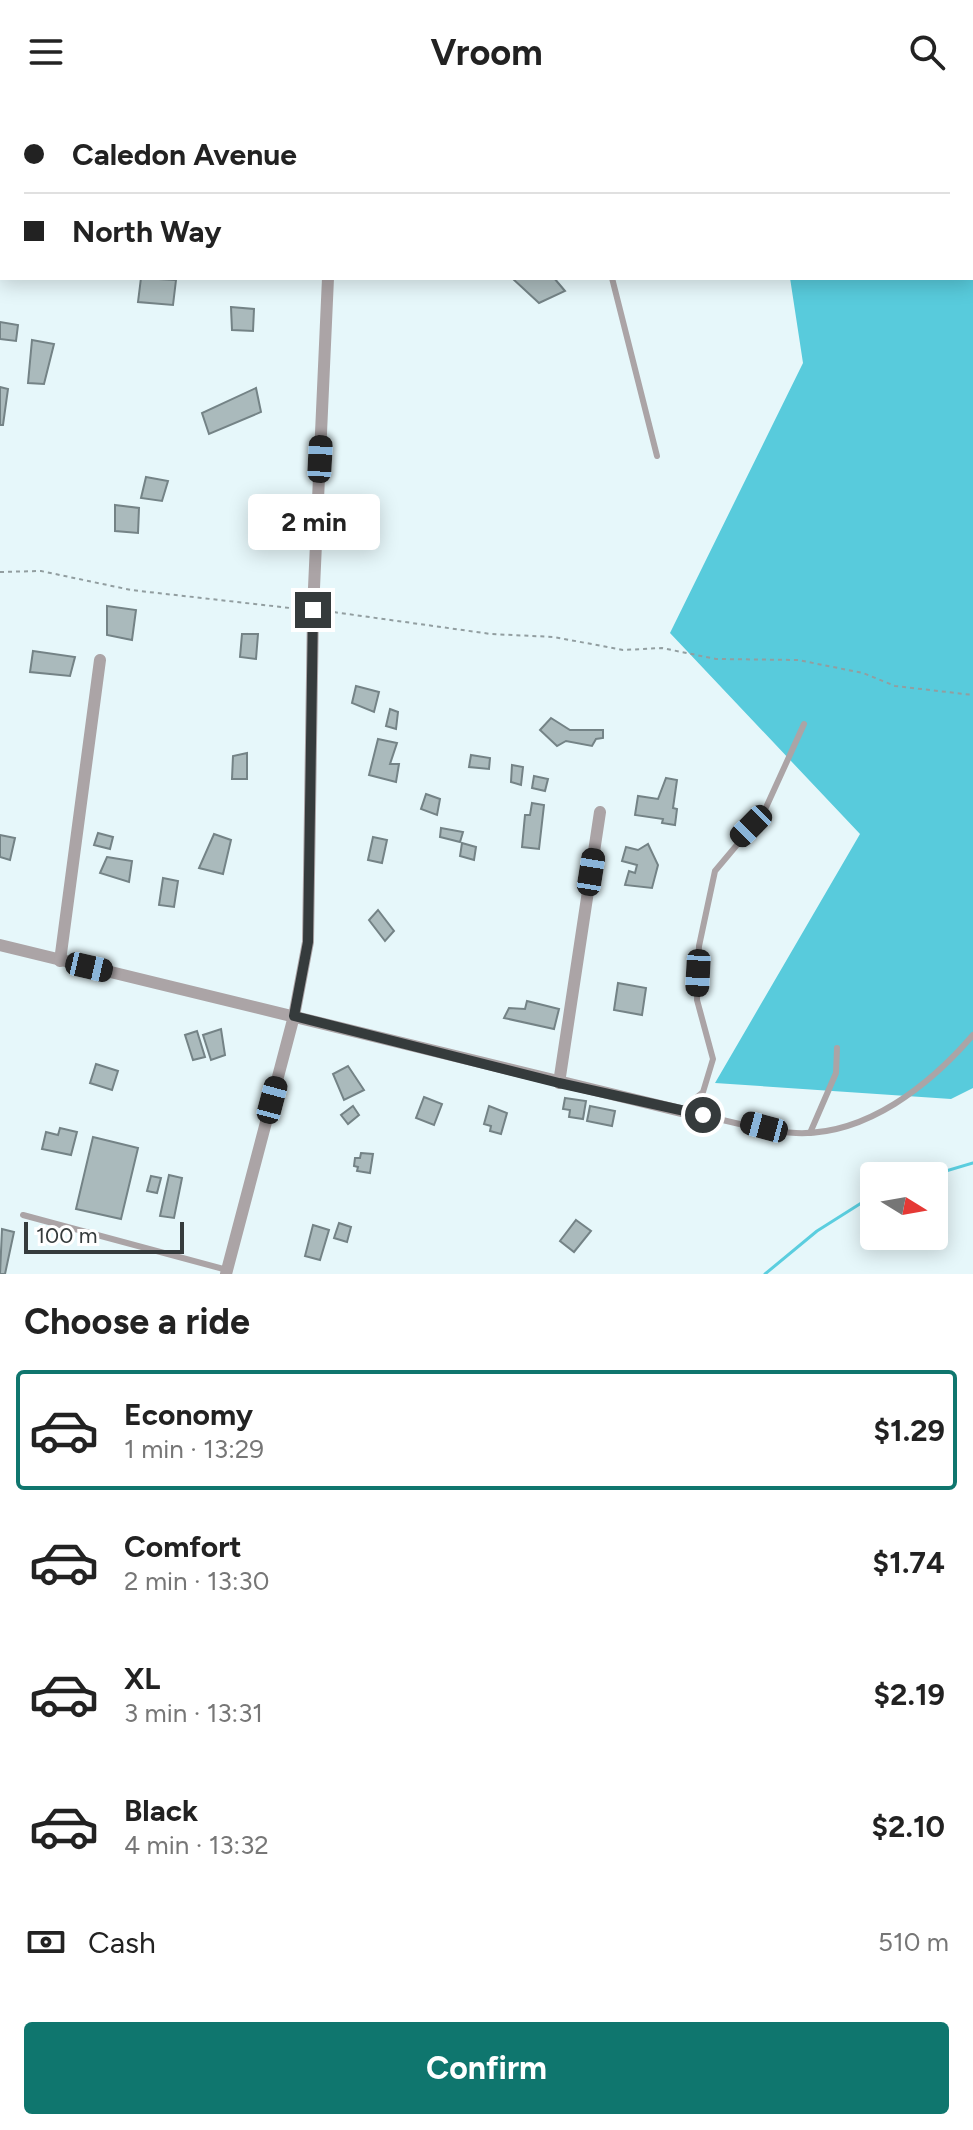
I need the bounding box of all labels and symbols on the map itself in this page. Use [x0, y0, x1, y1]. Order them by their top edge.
car [307, 434, 333, 484]
callout: 2 min [247, 494, 379, 550]
route end [295, 592, 331, 628]
car [726, 801, 776, 851]
car [575, 846, 607, 898]
car [685, 948, 711, 998]
car [63, 950, 115, 984]
car [254, 1074, 290, 1126]
route start [685, 1097, 721, 1133]
car [738, 1109, 790, 1145]
north arrow [860, 1162, 948, 1250]
scale bar [24, 1218, 184, 1254]

